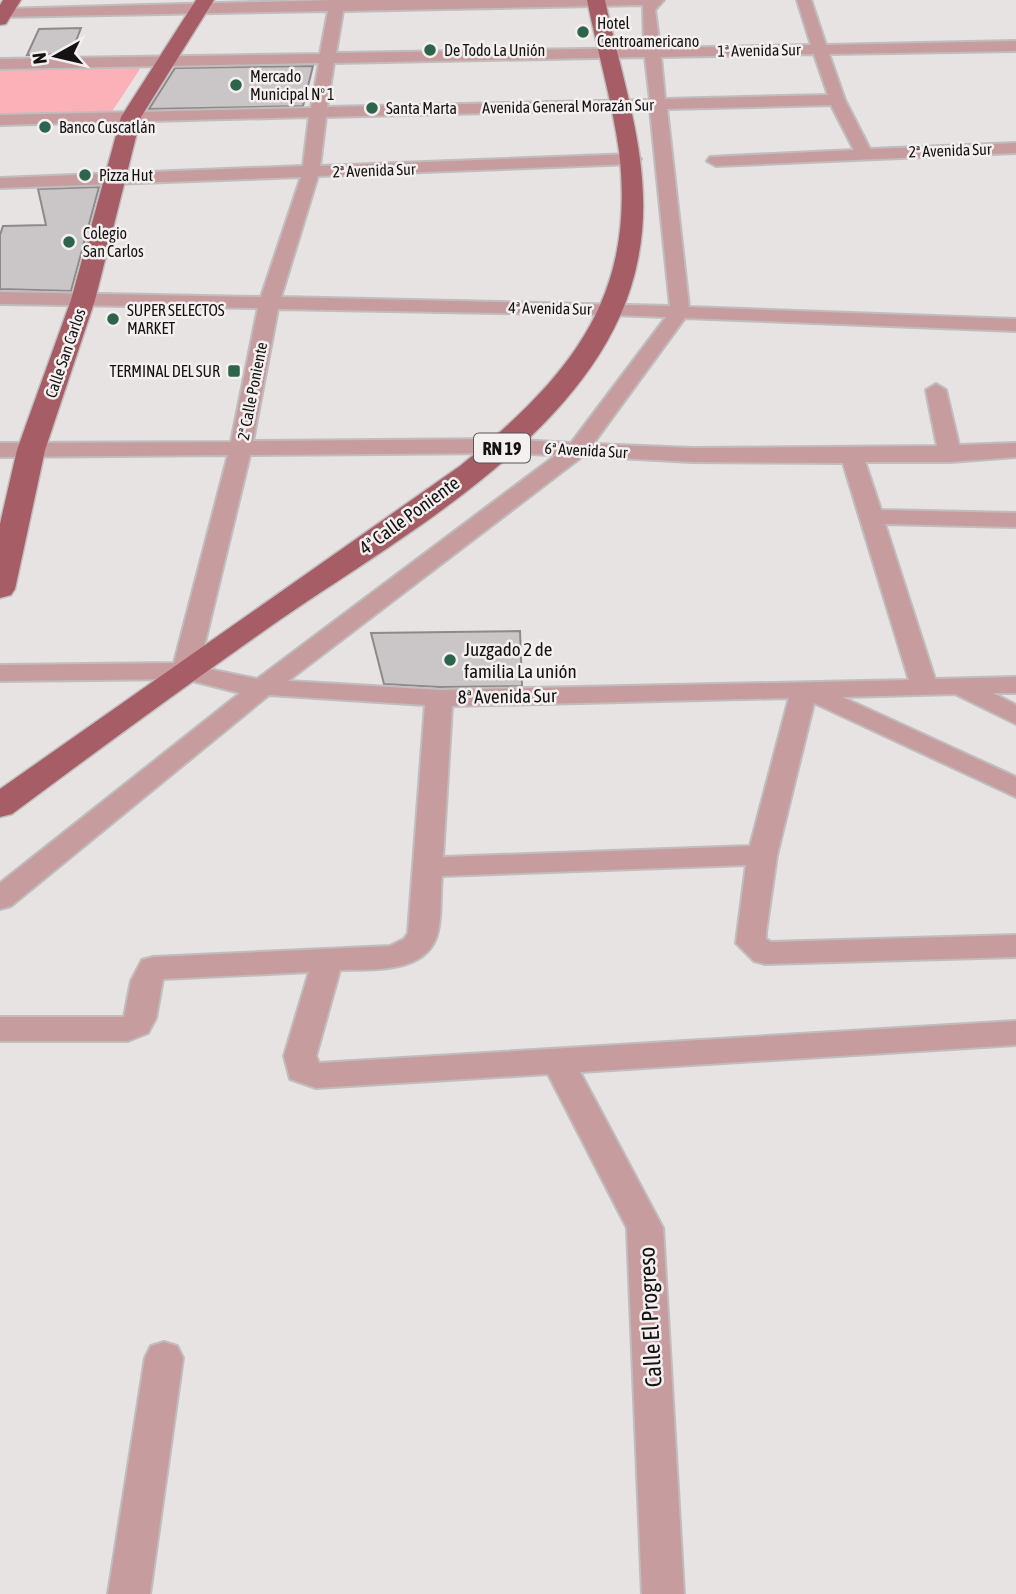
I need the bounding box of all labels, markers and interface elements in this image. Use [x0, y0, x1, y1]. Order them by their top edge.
place label: Hotel Centroamericano [597, 14, 699, 50]
north arrow [21, 21, 91, 91]
marker: Hotel Centroamericano [575, 24, 591, 40]
street label: 1ª Avenida Sur [717, 40, 801, 60]
place label: De Todo La Unión [444, 41, 545, 59]
marker: De Todo La Unión [422, 42, 438, 58]
text: N [27, 51, 51, 65]
place label: Mercado Municipal Nº 1 [250, 67, 334, 104]
marker: Mercado Municipal Nº 1 [228, 77, 244, 93]
street label: Avenida General Morazán Sur [482, 95, 654, 116]
place label: Santa Marta [386, 99, 457, 117]
marker: Santa Marta [364, 100, 380, 116]
place label: Banco Cuscatlán [59, 118, 155, 136]
marker: Banco Cuscatlán [37, 119, 53, 135]
street label: 2ª Avenida Sur [908, 140, 992, 160]
street label: 2ª Avenida Sur [332, 160, 416, 180]
place label: Pizza Hut [99, 166, 153, 184]
marker: Pizza Hut [77, 167, 93, 183]
place label: Colegio San Carlos [83, 224, 144, 260]
marker: Colegio San Carlos [61, 234, 77, 250]
street label: 4ª Avenida Sur [508, 298, 592, 318]
place label: SUPER SELECTOS MARKET [127, 301, 225, 337]
street label: Calle San Carlos [41, 306, 89, 400]
marker: SUPER SELECTOS MARKET [105, 311, 121, 327]
street label: 2ª Calle Poniente [234, 340, 270, 442]
place label: TERMINAL DEL SUR [109, 362, 220, 380]
marker: TERMINAL DEL SUR [226, 363, 242, 379]
road number: RN 19 [474, 434, 530, 462]
street label: 6ª Avenida Sur [544, 439, 628, 461]
street label: 4ª Calle Poniente [355, 471, 463, 559]
place label: Juzgado 2 de familia La unión [464, 638, 577, 682]
marker: Juzgado 2 de familia La unión [442, 652, 458, 668]
street label: 8ª Avenida Sur [457, 684, 557, 708]
street label: Calle El Progreso [633, 1246, 667, 1388]

